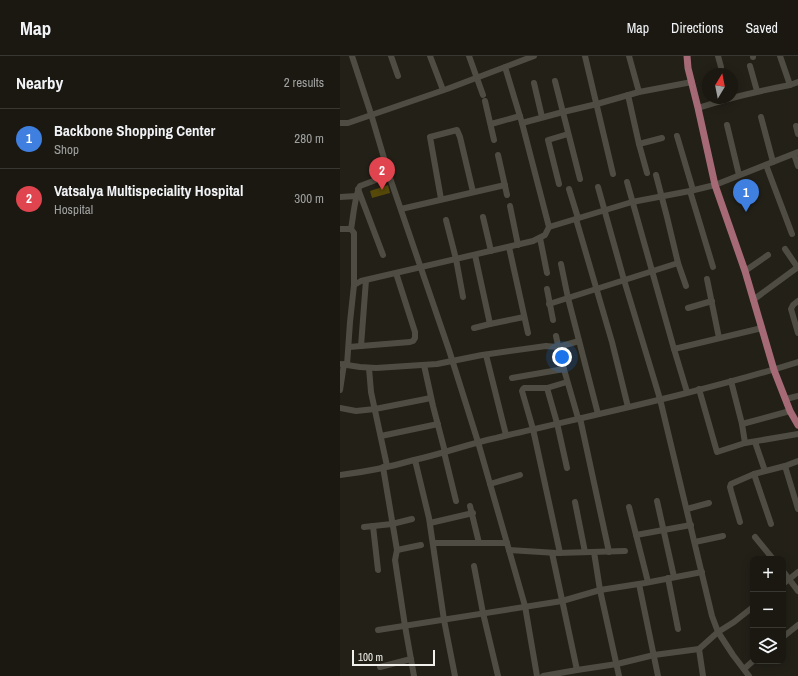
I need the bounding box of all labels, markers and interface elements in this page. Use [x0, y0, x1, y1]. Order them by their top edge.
text: Map [20, 15, 51, 41]
text: Map [627, 19, 649, 37]
text: Directions [671, 19, 723, 37]
text: Saved [745, 19, 778, 37]
north arrow [702, 68, 738, 104]
text: Nearby [16, 71, 63, 94]
text: 2 results [284, 74, 324, 91]
text: Backbone Shopping Center [54, 120, 215, 141]
text: 1 [26, 130, 32, 147]
text: 280 m [294, 130, 324, 147]
text: Shop [54, 141, 79, 158]
pin: 2 [369, 157, 395, 190]
pin: 1 [733, 179, 759, 212]
text: Vatsalya Multispeciality Hospital [54, 180, 243, 201]
text: 2 [26, 190, 32, 207]
text: 300 m [294, 190, 324, 207]
text: Hospital [54, 201, 93, 218]
your location [552, 347, 572, 367]
map controls [750, 556, 786, 664]
button: + [750, 556, 786, 592]
button: − [750, 592, 786, 628]
button: layers [750, 628, 786, 664]
scale bar [352, 648, 435, 667]
text: 100 m [358, 650, 383, 664]

